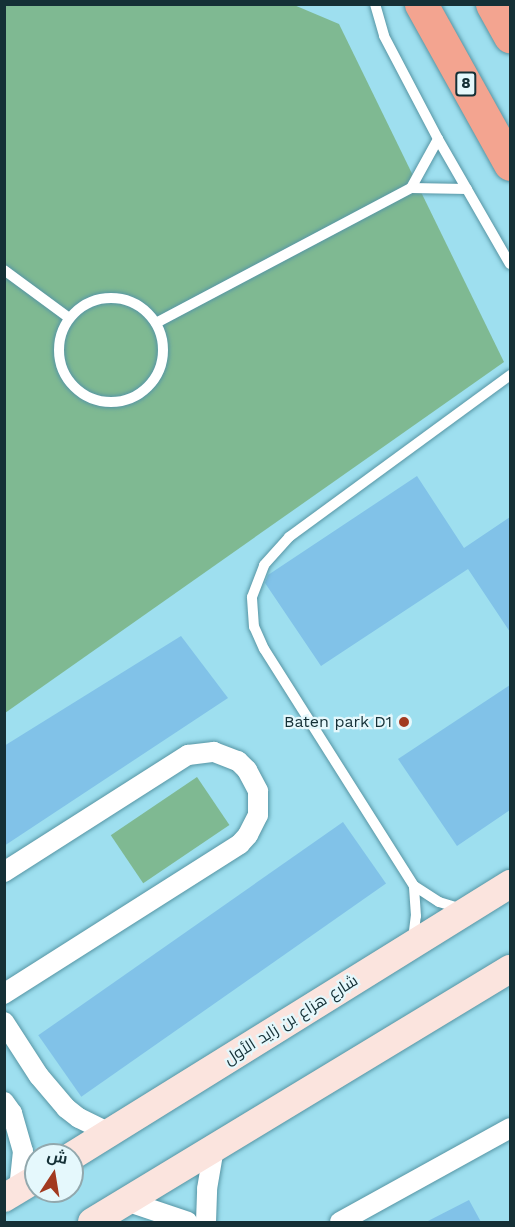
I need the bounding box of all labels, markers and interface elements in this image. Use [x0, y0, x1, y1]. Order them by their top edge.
road number: 8 [454, 72, 478, 96]
place label: Baten park D1 [284, 712, 392, 732]
marker: Baten park D1 [397, 715, 411, 729]
street label: شارع هزاع بن زايد الأول [220, 971, 362, 1069]
north arrow [24, 1143, 84, 1203]
text: ش [45, 1145, 69, 1168]

